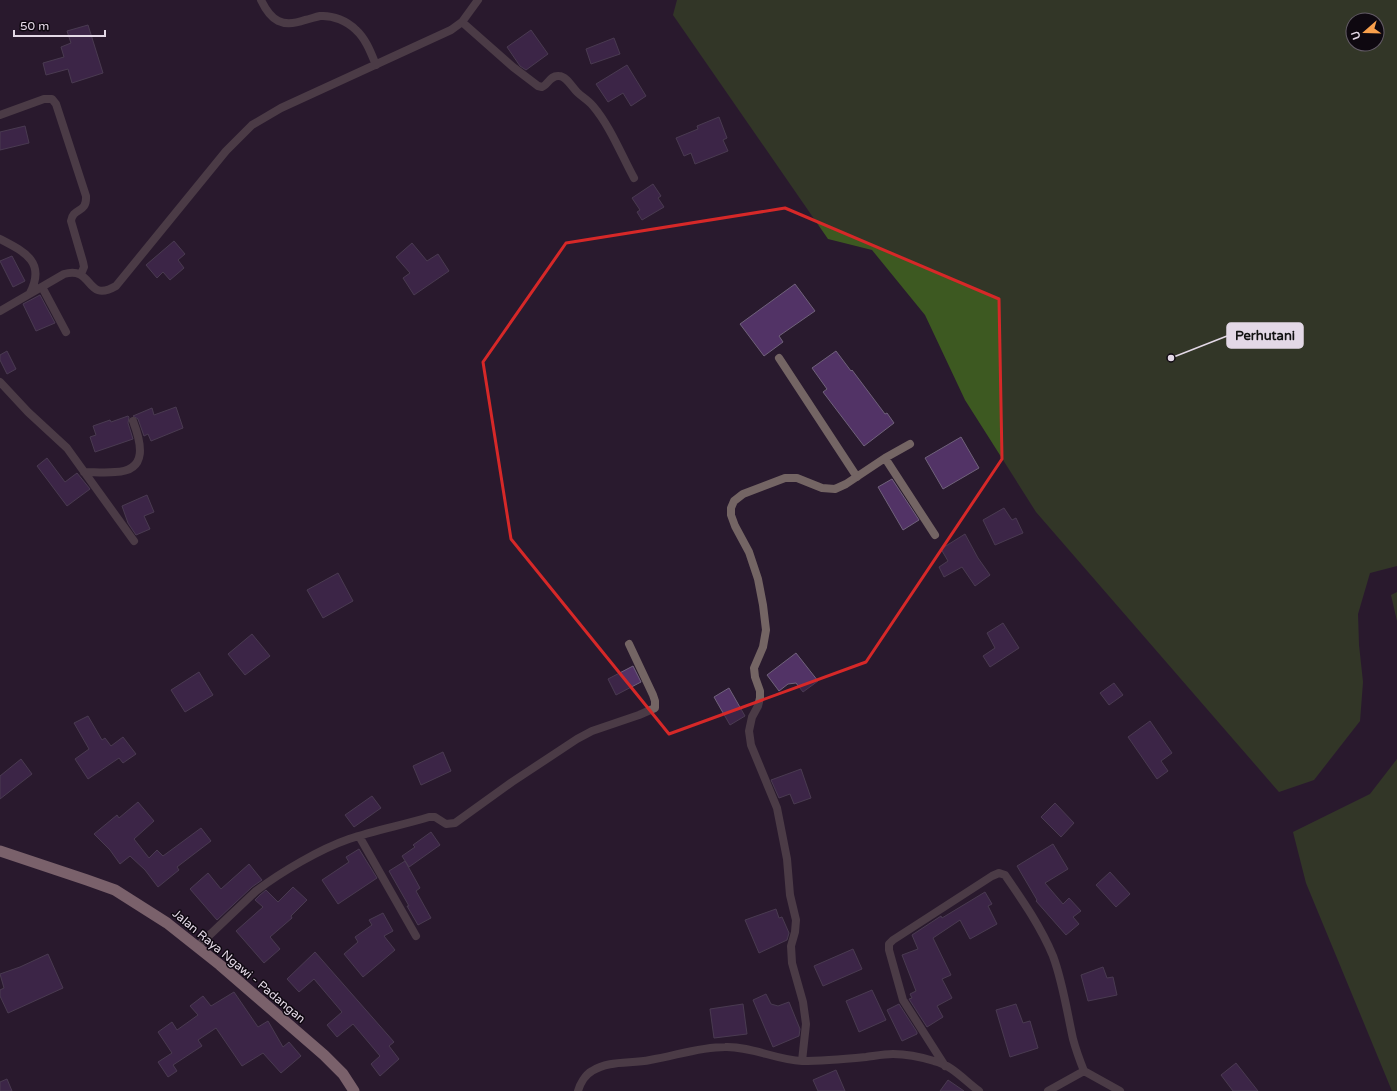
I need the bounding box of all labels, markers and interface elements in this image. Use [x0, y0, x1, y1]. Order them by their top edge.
scale bar [14, 12, 105, 38]
north arrow [1345, 12, 1385, 52]
text: 50 m [20, 19, 49, 33]
text: U [1349, 29, 1364, 41]
callout: Perhutani [1227, 323, 1303, 348]
text: Perhutani [1235, 328, 1295, 344]
street label: Jalan Raya Ngawi - Padangan [170, 906, 308, 1026]

